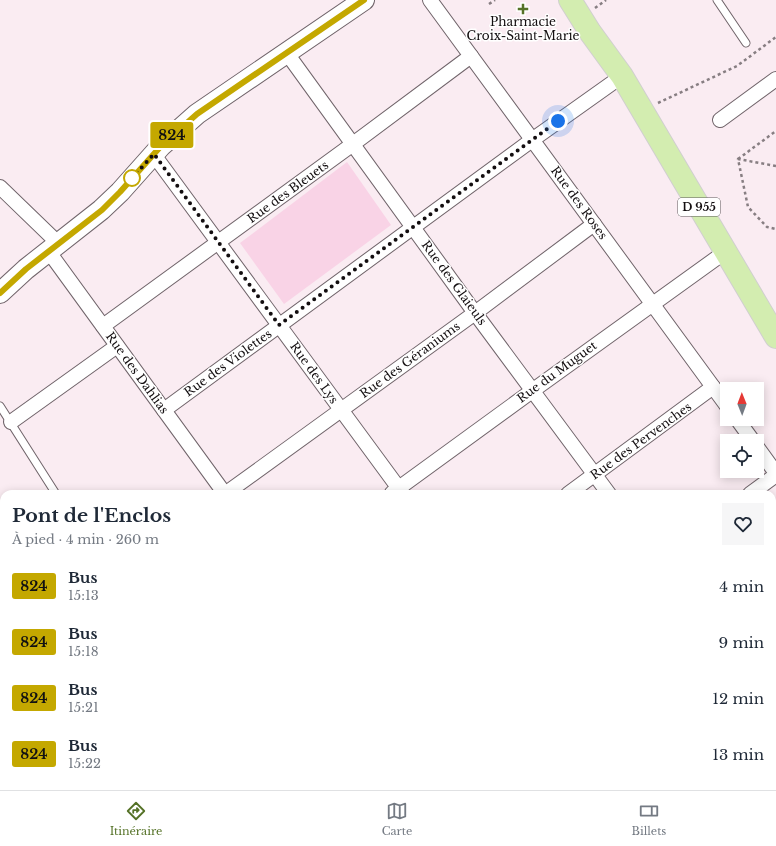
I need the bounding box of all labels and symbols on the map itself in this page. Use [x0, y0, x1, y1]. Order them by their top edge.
marker: Pharmacie Croix-Saint-Marie [518, 4, 528, 14]
place label: Pharmacie Croix-Saint-Marie [467, 14, 580, 43]
your location [548, 111, 568, 131]
line badge: 824 [149, 122, 195, 148]
street label: Rue des Bleuets [244, 157, 331, 226]
street label: Rue des Roses [548, 163, 611, 242]
unlabelled marker [123, 169, 141, 187]
road number: D 955 [678, 198, 720, 216]
street label: Rue des Glaieuls [419, 237, 490, 328]
street label: Rue des Géraniums [357, 318, 463, 401]
street label: Rue des Violettes [181, 326, 274, 399]
street label: Rue des Dahlias [103, 329, 172, 416]
street label: Rue du Muguet [514, 337, 600, 406]
street label: Rue des Lys [287, 339, 342, 406]
north arrow [720, 382, 764, 426]
street label: Rue des Pervenches [587, 399, 694, 482]

